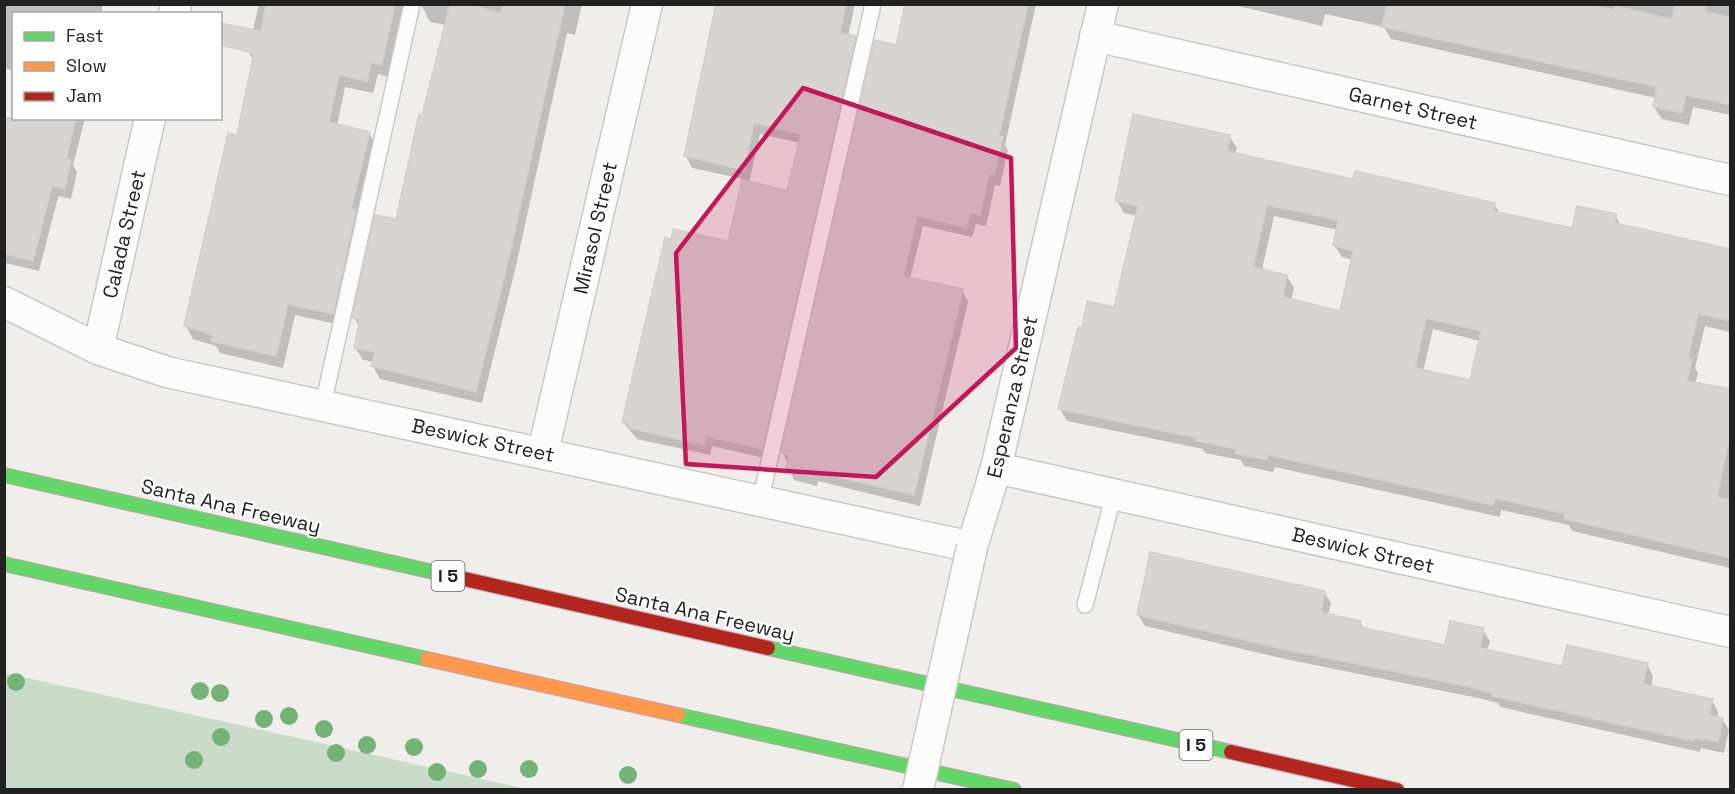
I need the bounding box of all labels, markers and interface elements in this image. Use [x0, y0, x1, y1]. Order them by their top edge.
legend [12, 12, 222, 120]
text: Fast [66, 24, 103, 47]
text: Slow [66, 54, 107, 77]
street label: Garnet Street [1346, 81, 1480, 135]
text: Jam [66, 84, 102, 107]
street label: Mirasol Street [567, 159, 623, 297]
street label: Calada Street [97, 167, 151, 301]
street label: Esperanza Street [981, 313, 1043, 481]
street label: Beswick Street [409, 412, 557, 468]
street label: Santa Ana Freeway [139, 473, 323, 539]
street label: Beswick Street [1289, 521, 1437, 579]
road number: I 5 [432, 561, 464, 591]
street label: Santa Ana Freeway [613, 581, 797, 647]
road number: I 5 [1180, 730, 1212, 760]

